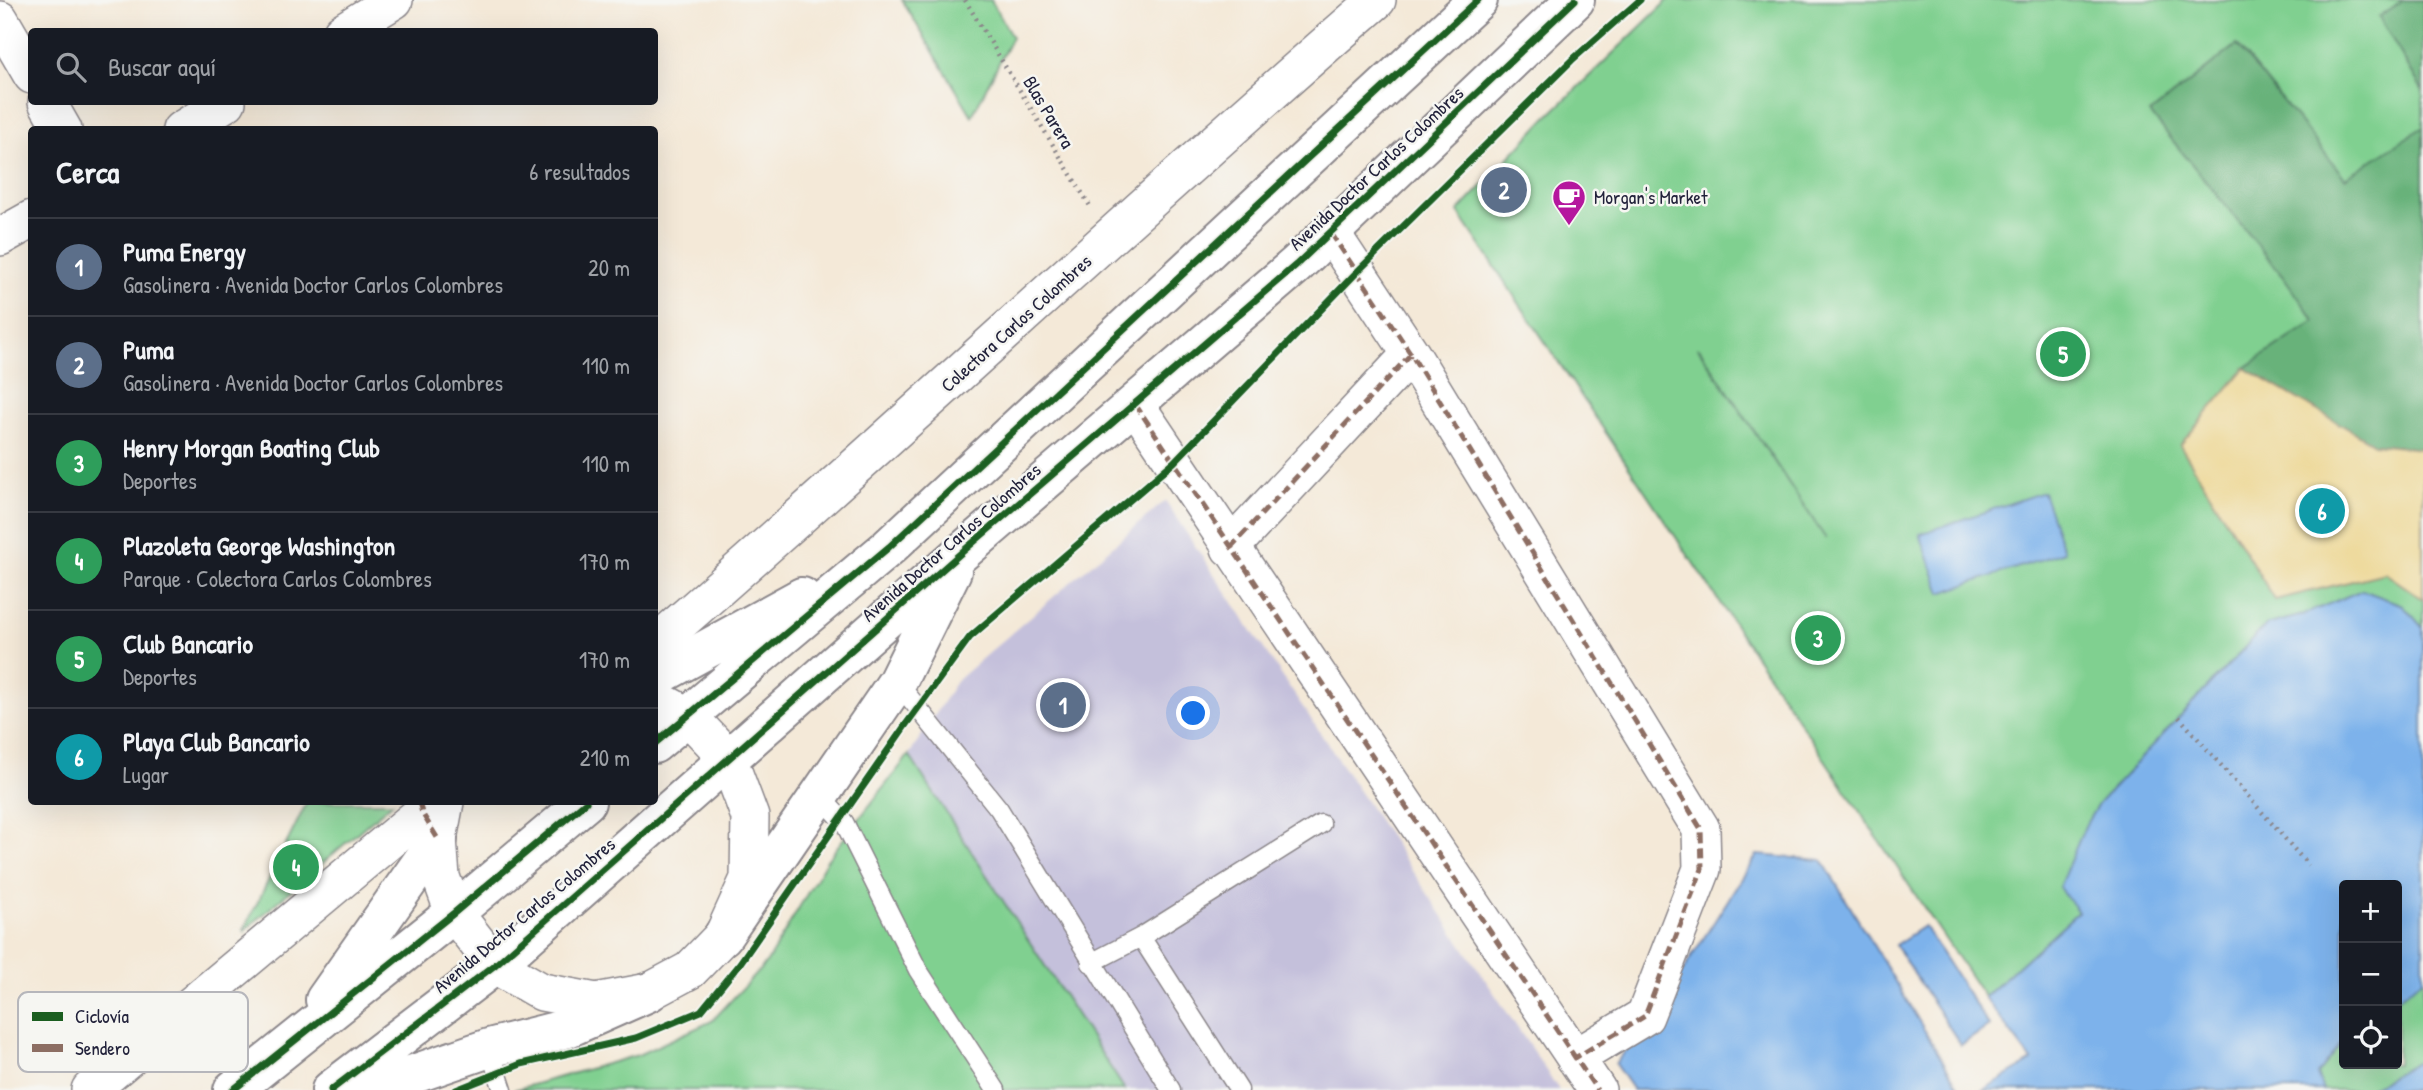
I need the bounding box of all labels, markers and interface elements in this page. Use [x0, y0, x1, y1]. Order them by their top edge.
search box [28, 28, 658, 105]
icon: search [52, 48, 90, 86]
text: Buscar aquí [108, 49, 216, 84]
street label: Blas Parera [1017, 71, 1081, 153]
street label: Avenida Doctor Carlos Colombres [1283, 80, 1469, 256]
text: Cerca [56, 152, 119, 192]
text: 6 resultados [529, 156, 630, 187]
pin: 2 [1481, 164, 1527, 216]
cafe icon: Morgan's Market [1550, 178, 1588, 227]
place label: Morgan's Market [1594, 184, 1708, 210]
text: Puma Energy [123, 234, 246, 269]
street label: Colectora Carlos Colombres [935, 248, 1097, 398]
text: 1 [75, 252, 83, 283]
text: 20 m [588, 252, 630, 283]
text: Gasolinera · Avenida Doctor Carlos Colombres [123, 269, 503, 300]
pin: 5 [2040, 328, 2086, 380]
text: Puma [123, 332, 174, 367]
text: 2 [74, 350, 84, 381]
text: 110 m [582, 350, 630, 381]
text: Gasolinera · Avenida Doctor Carlos Colombres [123, 367, 503, 398]
text: Henry Morgan Boating Club [123, 430, 380, 465]
text: 3 [74, 448, 84, 479]
text: 110 m [582, 448, 630, 479]
street label: Avenida Doctor Carlos Colombres [856, 457, 1046, 627]
text: Deportes [123, 465, 197, 496]
pin: 6 [2299, 485, 2345, 537]
text: Plazoleta George Washington [123, 528, 395, 563]
text: 4 [75, 546, 83, 577]
text: 170 m [579, 546, 630, 577]
text: Parque · Colectora Carlos Colombres [123, 563, 432, 594]
pin: 3 [1795, 612, 1841, 664]
text: Club Bancario [123, 626, 253, 661]
text: 5 [74, 644, 84, 675]
text: 170 m [579, 644, 630, 675]
text: Deportes [123, 661, 197, 692]
pin: 1 [1040, 679, 1086, 731]
your location [1176, 696, 1210, 730]
text: Playa Club Bancario [123, 724, 310, 759]
text: 6 [74, 742, 84, 773]
text: 210 m [580, 742, 630, 773]
text: Lugar [123, 759, 169, 790]
street label: Avenida Doctor Carlos Colombres [428, 831, 620, 999]
pin: 4 [273, 841, 319, 893]
map controls [2339, 880, 2402, 1069]
button: + [2339, 880, 2402, 943]
button: − [2339, 943, 2402, 1006]
legend [18, 992, 248, 1072]
text: Ciclovía [75, 1003, 130, 1029]
button: locate [2339, 1006, 2402, 1069]
text: Sendero [75, 1035, 130, 1061]

